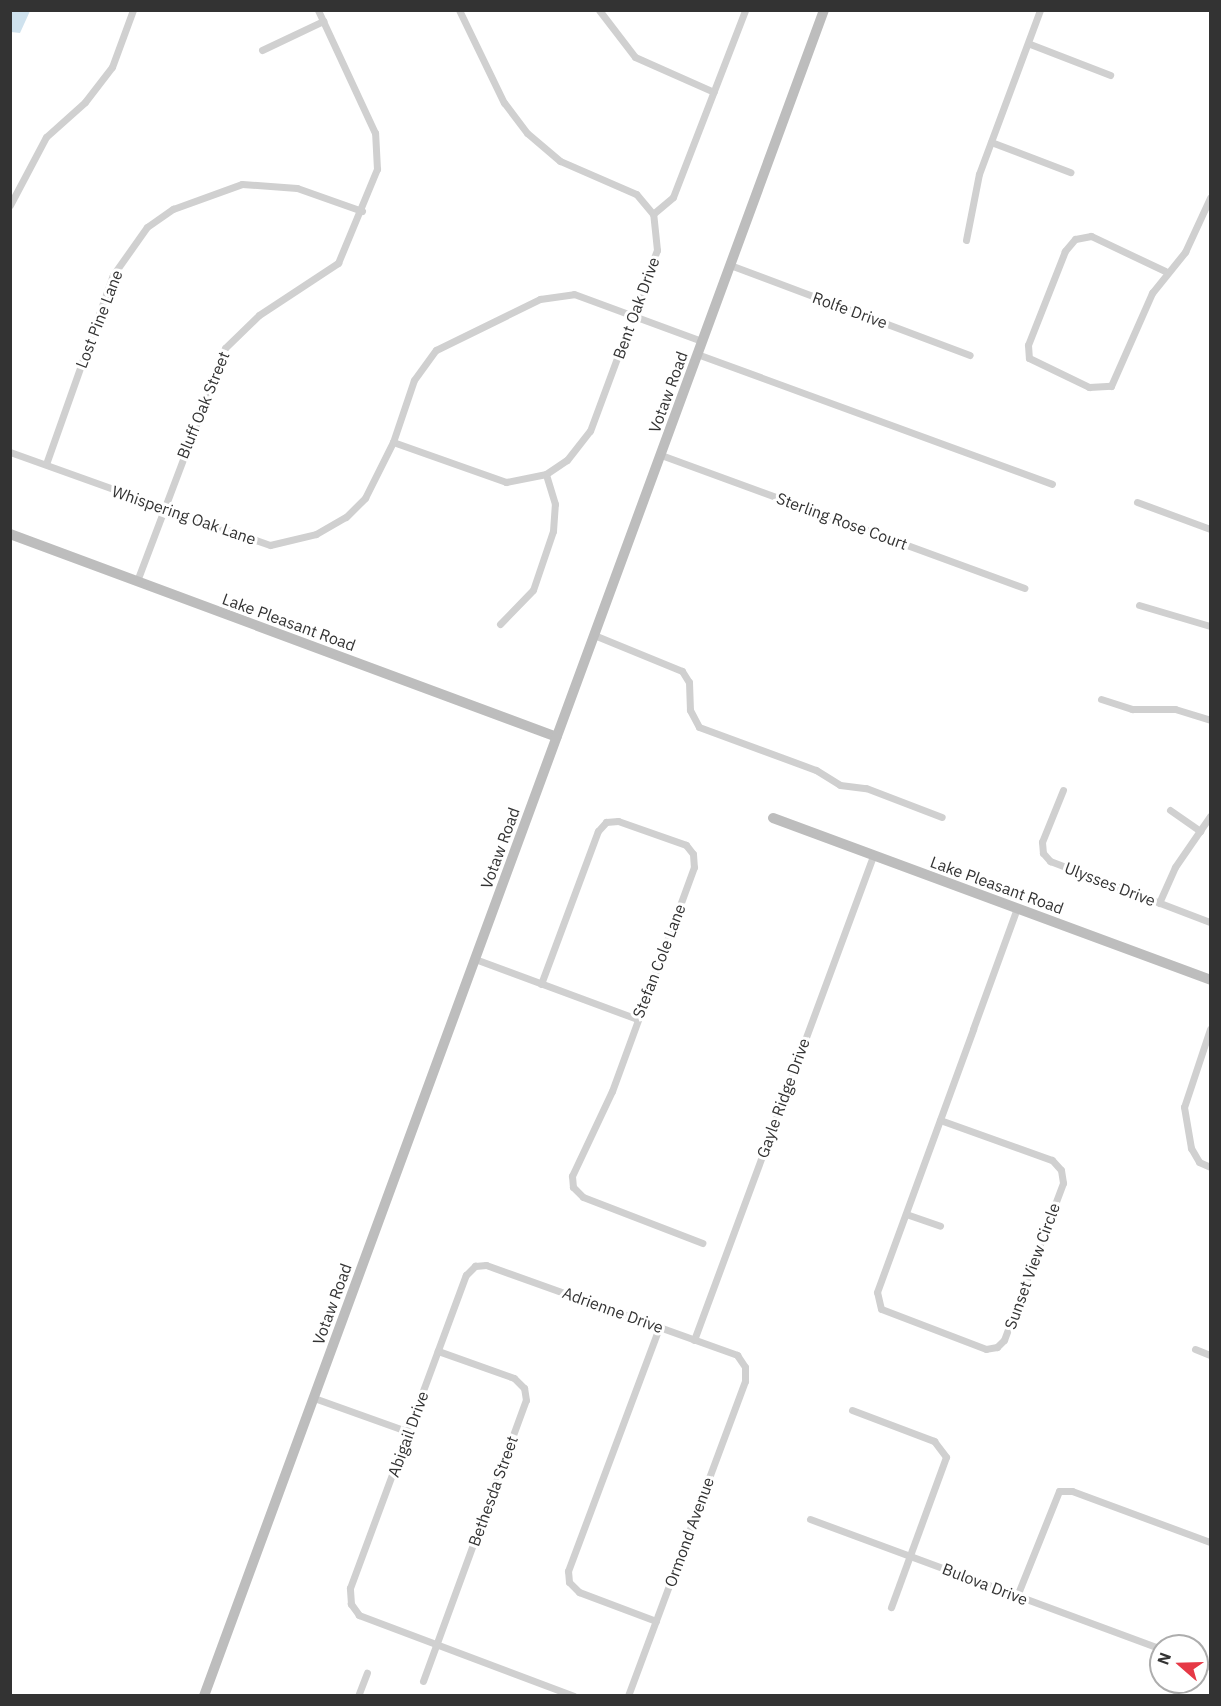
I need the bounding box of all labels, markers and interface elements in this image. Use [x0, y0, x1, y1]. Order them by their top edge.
street label: Bent Oak Drive [609, 254, 663, 362]
street label: Lost Pine Lane [71, 267, 127, 371]
street label: Rolfe Drive [810, 288, 890, 332]
street label: Bluff Oak Street [173, 349, 233, 461]
street label: Votaw Road [644, 349, 692, 435]
street label: Whispering Oak Lane [110, 481, 258, 549]
street label: Sterling Rose Court [774, 488, 910, 554]
street label: Lake Pleasant Road [220, 589, 358, 655]
street label: Votaw Road [476, 805, 524, 891]
street label: Lake Pleasant Road [928, 852, 1066, 918]
street label: Ulysses Drive [1062, 858, 1158, 910]
street label: Stefan Cole Lane [628, 901, 690, 1021]
street label: Gayle Ridge Drive [752, 1035, 814, 1161]
street label: Sunset View Circle [1000, 1200, 1064, 1332]
street label: Votaw Road [308, 1261, 356, 1347]
street label: Adrienne Drive [560, 1283, 666, 1337]
street label: Abigail Drive [384, 1389, 432, 1479]
street label: Bethesda Street [464, 1433, 522, 1549]
street label: Ormond Avenue [660, 1474, 718, 1590]
street label: Bulova Drive [940, 1559, 1030, 1609]
north arrow [1149, 1634, 1209, 1694]
text: N [1153, 1650, 1175, 1667]

